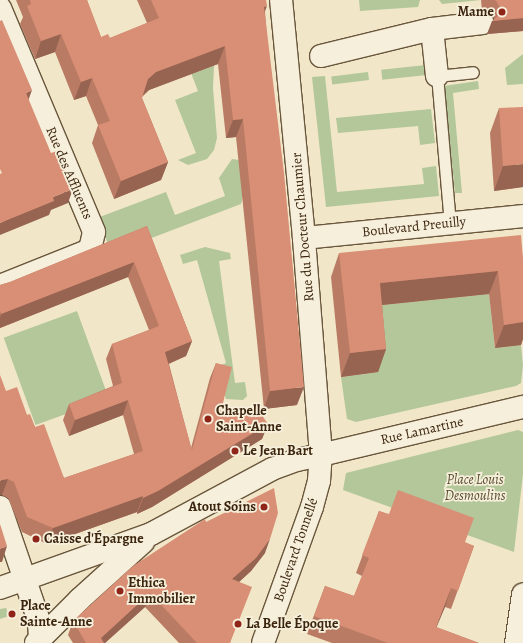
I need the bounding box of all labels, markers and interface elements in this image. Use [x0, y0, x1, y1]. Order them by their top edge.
place label: Mame [457, 4, 494, 20]
marker: Mame [497, 7, 507, 17]
street label: Rue des Affluents [42, 124, 96, 222]
street label: Rue du Docteur Chaumier [288, 152, 318, 302]
street label: Boulevard Preuilly [361, 213, 467, 241]
place label: Chapelle Saint-Anne [216, 403, 282, 436]
street label: Rue Lamartine [379, 413, 465, 449]
marker: Chapelle Saint-Anne [203, 414, 213, 424]
place label: Le Jean Bart [243, 443, 313, 459]
marker: Le Jean Bart [230, 446, 240, 456]
park label: Place Louis Desmoulins [445, 472, 505, 504]
street label: Boulevard Tonnellé [270, 496, 322, 604]
place label: Atout Soins [188, 499, 256, 515]
marker: Atout Soins [259, 502, 269, 512]
place label: Caisse d'Épargne [44, 531, 144, 547]
marker: Caisse d'Épargne [31, 534, 41, 544]
place label: Ethica Immobilier [128, 575, 195, 608]
marker: Ethica Immobilier [115, 586, 125, 596]
place label: Place Sainte-Anne [20, 598, 92, 630]
marker: Place Sainte-Anne [7, 609, 17, 619]
place label: La Belle Époque [246, 616, 338, 632]
marker: La Belle Époque [233, 619, 243, 629]

